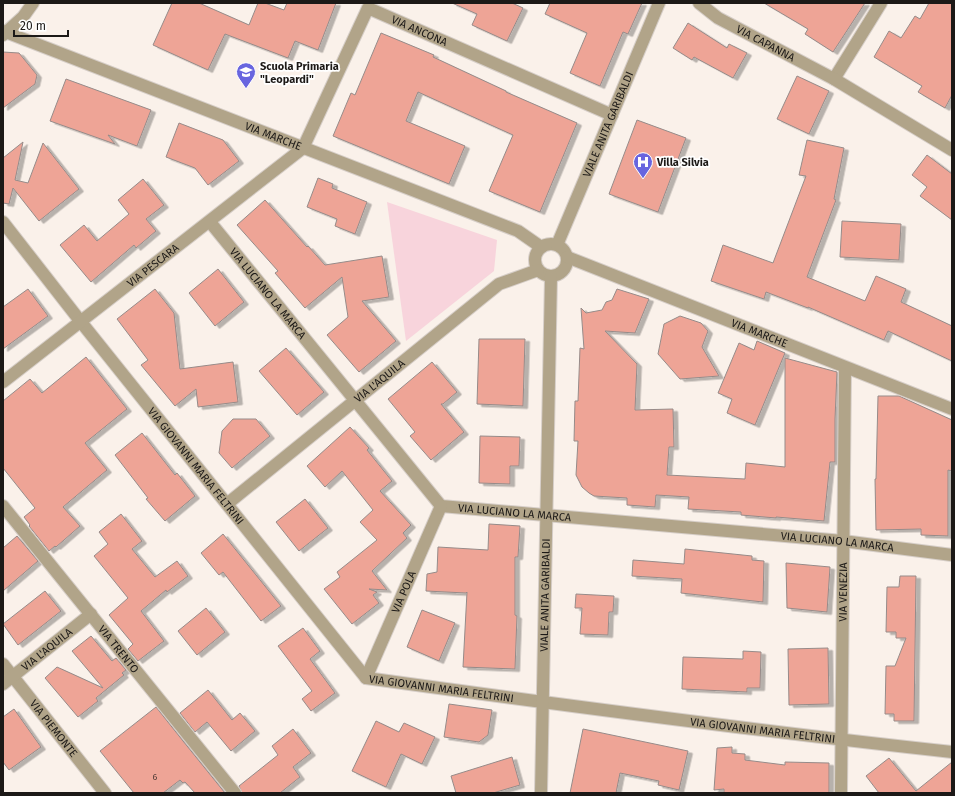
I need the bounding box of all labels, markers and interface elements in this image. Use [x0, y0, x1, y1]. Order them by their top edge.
scale bar [14, 12, 68, 38]
street label: VIA ANCONA [389, 13, 450, 49]
text: 20 m [20, 19, 46, 33]
street label: VIA CAPANNA [734, 22, 798, 64]
place label: Scuola Primaria "Leopardi" [260, 60, 339, 86]
school or university icon: Scuola Primaria "Leopardi" [235, 61, 257, 89]
street label: VIALE ANITA GARIBALDI [580, 70, 636, 179]
street label: VIA MARCHE [243, 119, 304, 153]
hospital icon: Villa Silvia [632, 151, 654, 179]
place label: Villa Silvia [656, 156, 709, 169]
street label: VIA PESCARA [124, 240, 182, 289]
street label: VIA LUCIANO LA MARCA [227, 245, 309, 342]
street label: VIA MARCHE [729, 316, 790, 350]
street label: VIA L'AQUILA [351, 356, 408, 405]
street label: VIA GIOVANNI MARIA FELTRINI [145, 405, 247, 527]
street label: VIA LUCIANO LA MARCA [458, 501, 572, 524]
street label: VIA LUCIANO LA MARCA [780, 529, 895, 554]
street label: VIALE ANITA GARIBALDI [537, 538, 552, 652]
street label: VIA VENEZIA [836, 562, 850, 622]
street label: VIA POLA [389, 568, 419, 615]
street label: VIA TRENTO [96, 623, 142, 675]
street label: VIA L'AQUILA [19, 625, 75, 673]
street label: VIA GIOVANNI MARIA FELTRINI [368, 672, 515, 705]
street label: VIA PIEMONTE [27, 697, 81, 760]
street label: VIA GIOVANNI MARIA FELTRINI [689, 715, 836, 745]
house number: 6 [153, 772, 158, 782]

